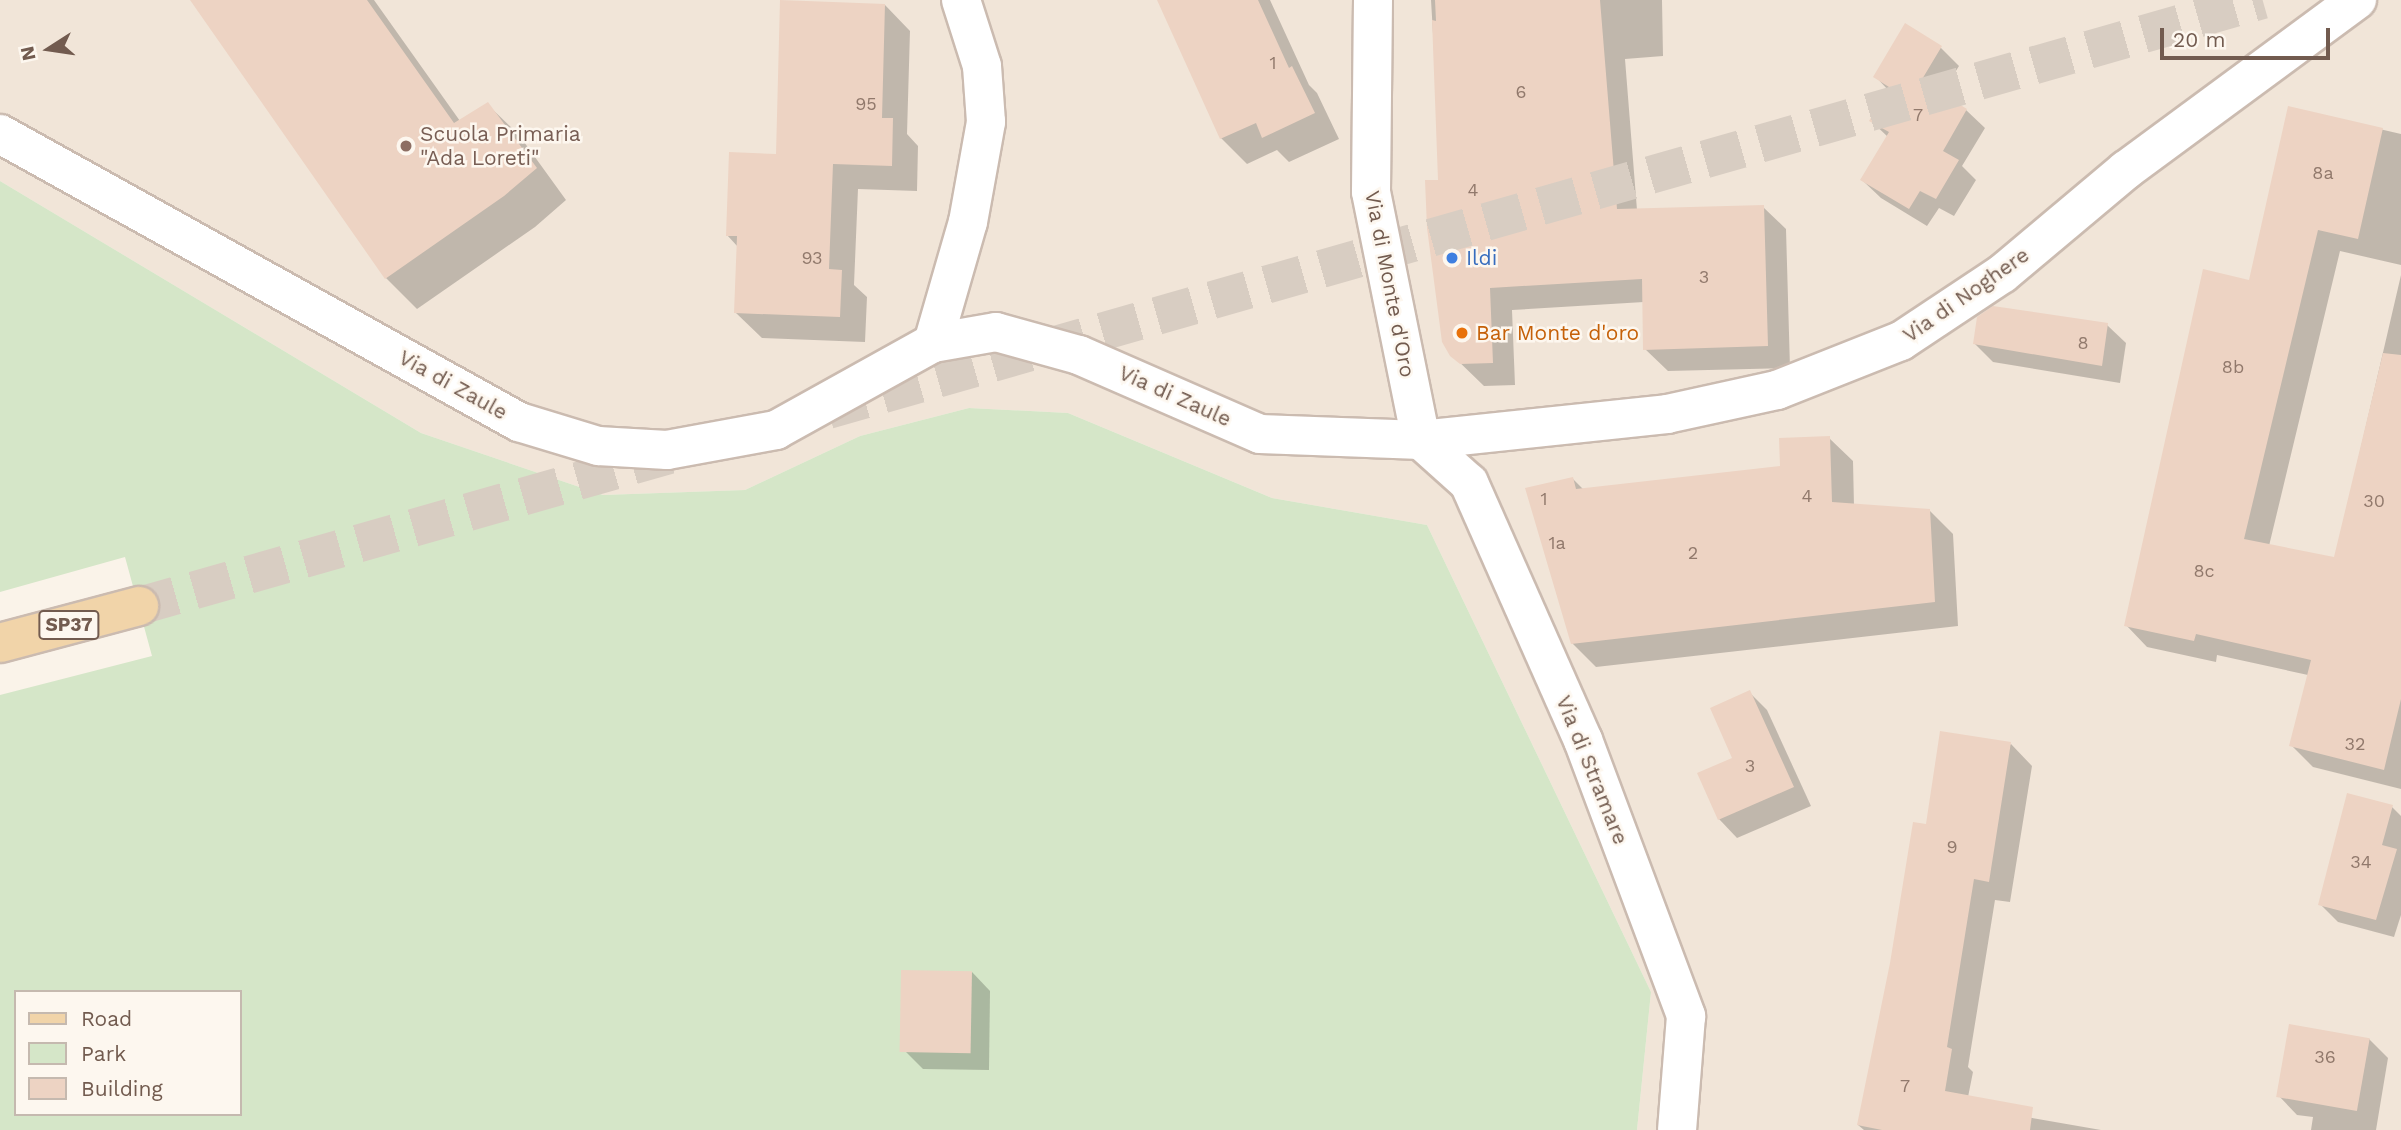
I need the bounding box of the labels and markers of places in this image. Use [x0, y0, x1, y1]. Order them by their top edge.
place label: Scuola Primaria "Ada Loreti" [420, 121, 581, 171]
marker: Scuola Primaria "Ada Loreti" [398, 138, 414, 154]
place label: Ildi [1466, 245, 1497, 271]
marker: Ildi [1444, 250, 1460, 266]
place label: Bar Monte d'oro [1476, 320, 1640, 346]
marker: Bar Monte d'oro [1454, 325, 1470, 341]

